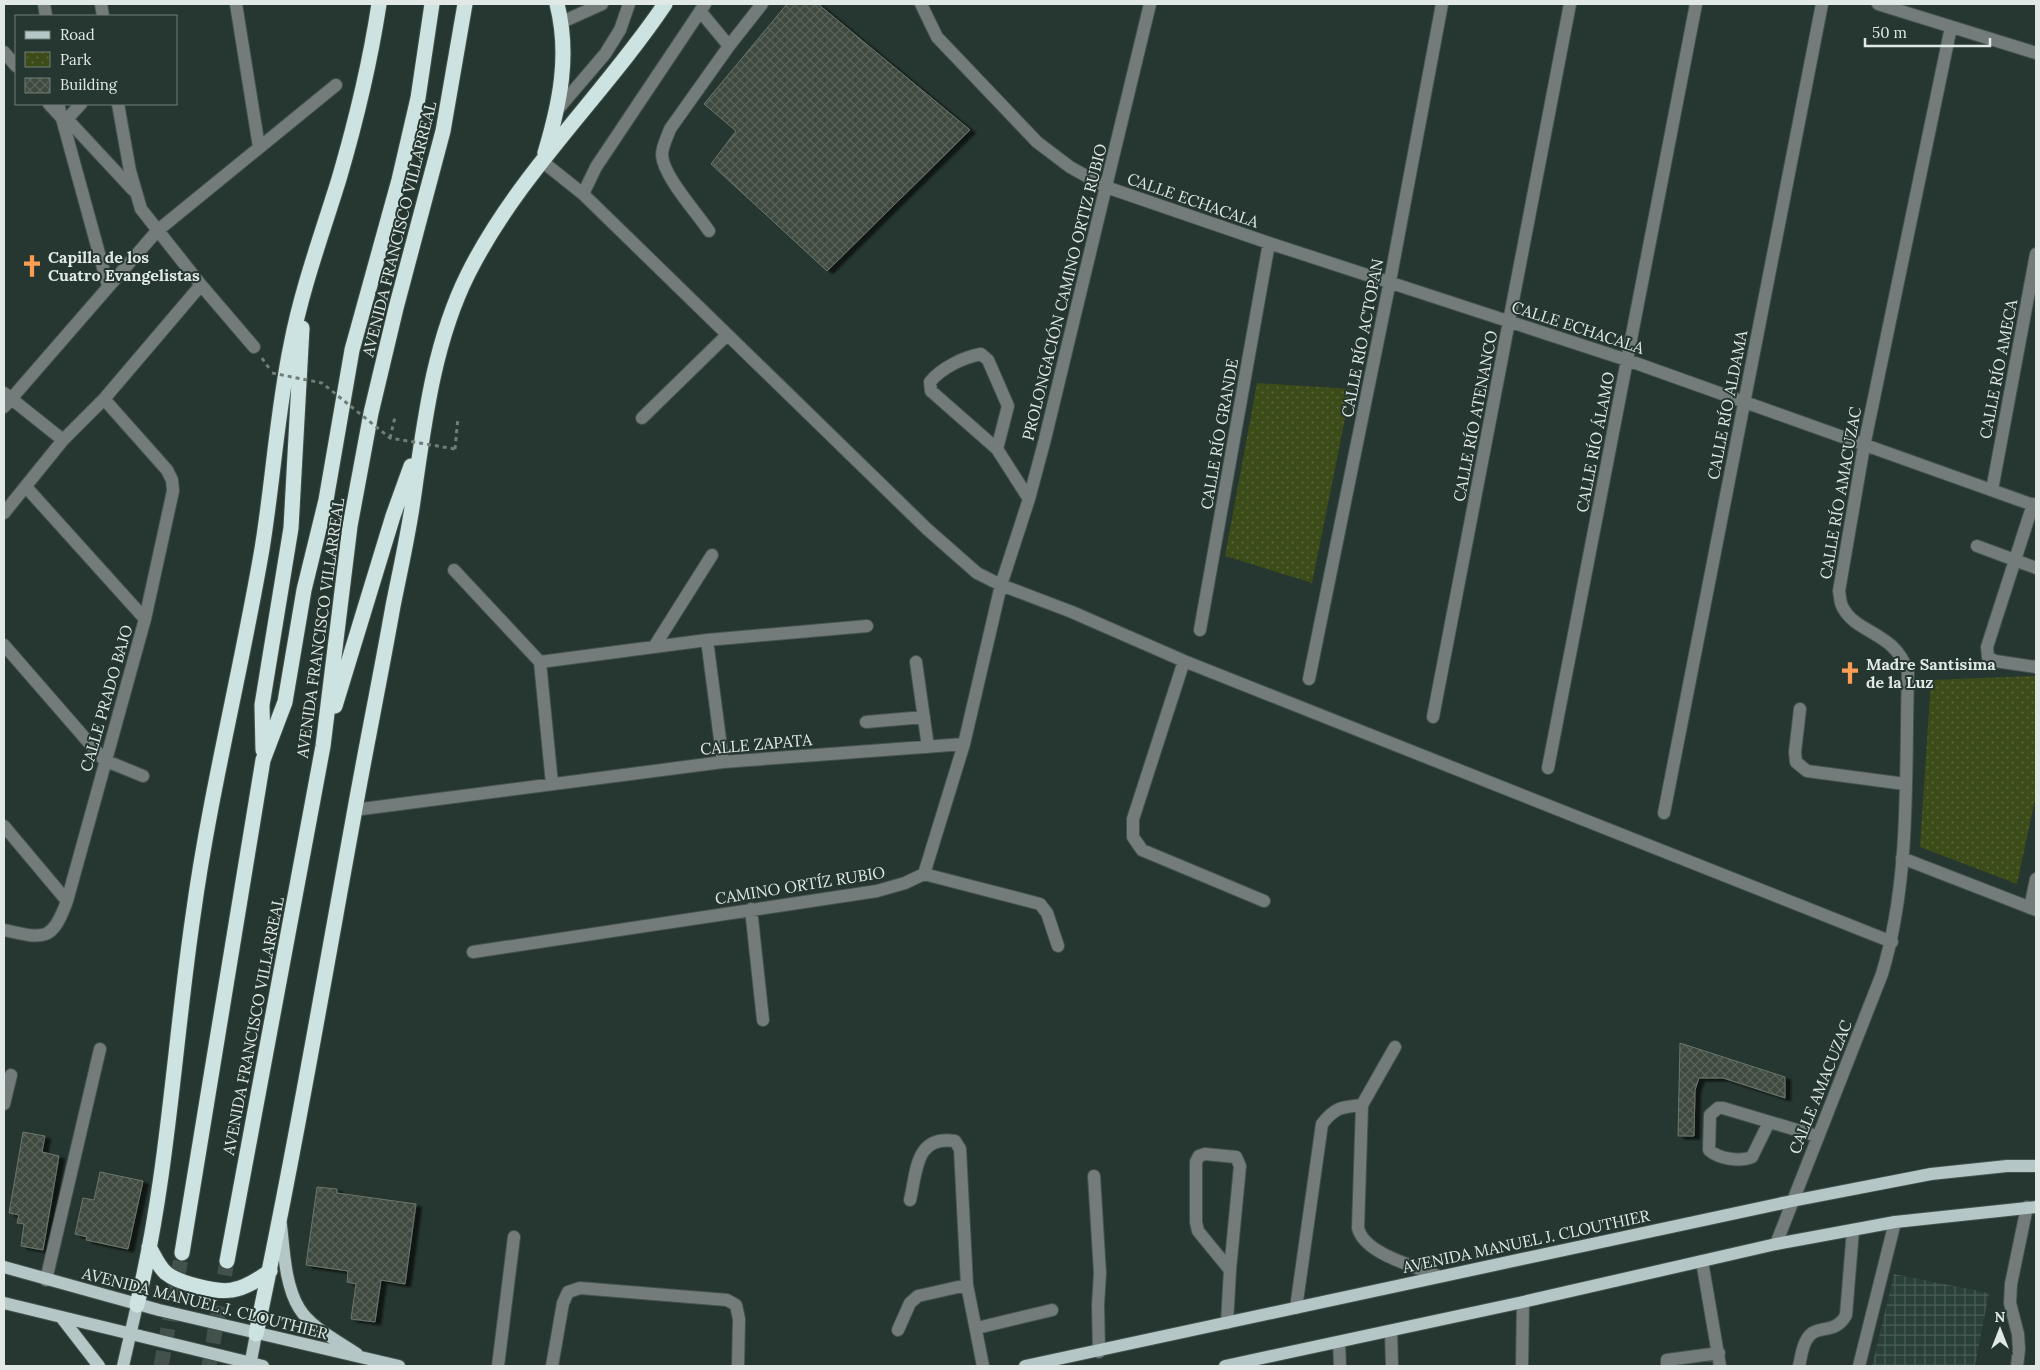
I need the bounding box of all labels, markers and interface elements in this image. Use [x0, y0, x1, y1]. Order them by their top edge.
legend [15, 15, 178, 105]
scale bar [1865, 15, 1990, 47]
text: 50 m [1872, 23, 1907, 42]
text: Road [60, 25, 95, 44]
text: Park [60, 50, 91, 69]
text: Building [60, 75, 118, 94]
street label: AVENIDA FRANCISCO VILLARREAL [357, 99, 440, 360]
street label: PROLONGACIÓN CAMINO ORTIZ RUBIO [1017, 141, 1111, 443]
street label: CALLE ECHACALA [1125, 168, 1262, 232]
place label: Capilla de los Cuatro Evangelistas [48, 247, 200, 285]
church icon: Capilla de los Cuatro Evangelistas [19, 253, 45, 279]
street label: CALLE RÍO ACTOPAN [1337, 257, 1387, 419]
street label: CALLE ECHACALA [1509, 296, 1648, 358]
street label: CALLE RÍO AMECA [1975, 297, 2022, 440]
street label: CALLE RÍO ALDAMA [1703, 328, 1751, 481]
street label: CALLE RÍO ATENANCO [1449, 329, 1501, 503]
street label: CALLE RÍO GRANDE [1196, 357, 1242, 511]
street label: CALLE RÍO ÁLAMO [1572, 370, 1618, 514]
street label: CALLE RÍO AMACUZAC [1815, 405, 1865, 581]
street label: AVENIDA FRANCISCO VILLARREAL [292, 497, 348, 760]
street label: CALLE PRADO BAJO [75, 622, 137, 774]
place label: Madre Santisima de la Luz [1866, 654, 1996, 692]
church icon: Madre Santisima de la Luz [1837, 660, 1863, 686]
street label: CALLE ZAPATA [699, 729, 814, 759]
street label: CAMINO ORTÍZ RUBIO [713, 862, 887, 908]
street label: AVENIDA FRANCISCO VILLARREAL [218, 895, 288, 1158]
street label: CALLE AMACUZAC [1784, 1017, 1856, 1157]
street label: AVENIDA MANUEL J. CLOUTHIER [1400, 1205, 1652, 1277]
street label: AVENIDA MANUEL J. CLOUTHIER [79, 1263, 331, 1343]
north arrow [1975, 1305, 2025, 1355]
text: N [1995, 1308, 2006, 1326]

